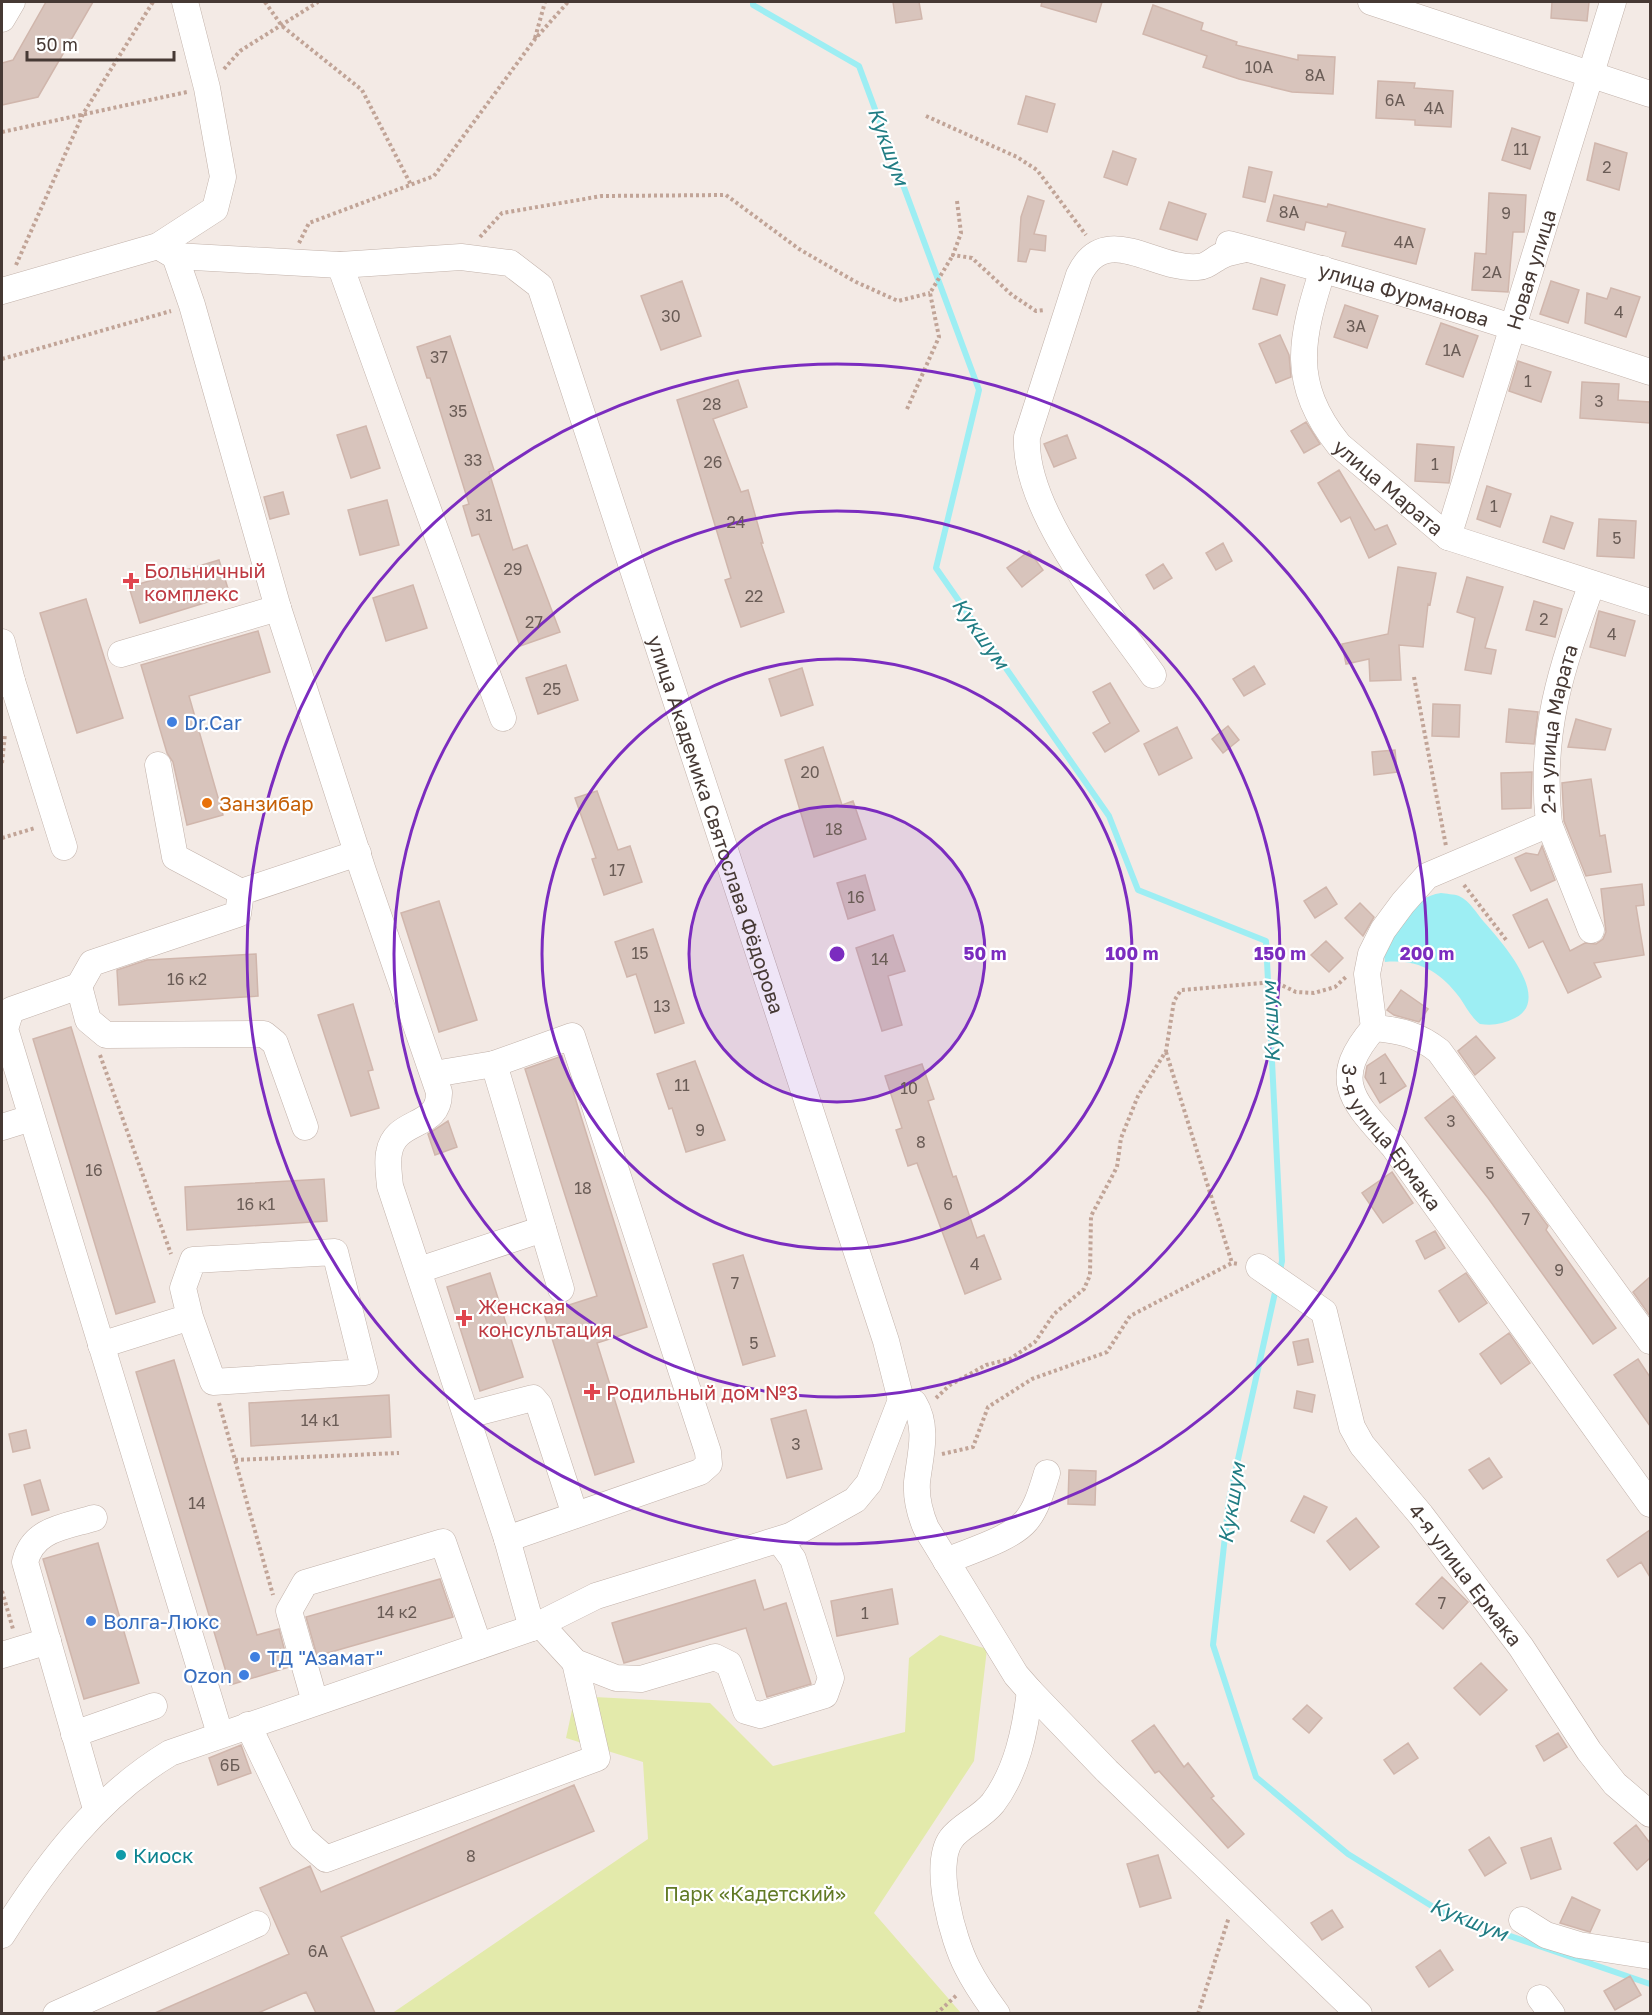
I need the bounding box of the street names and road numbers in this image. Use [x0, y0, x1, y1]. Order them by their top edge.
street label: Новая улица [1501, 206, 1560, 333]
street label: улица Фурманова [1316, 257, 1492, 331]
street label: улица Марата [1329, 434, 1448, 540]
street label: улица Академика Святослава Фёдорова [643, 632, 790, 1017]
street label: 2-я улица Марата [1535, 641, 1582, 815]
street label: 3-я улица Ермака [1337, 1062, 1447, 1215]
street label: 4-я улица Ермака [1404, 1498, 1528, 1650]

